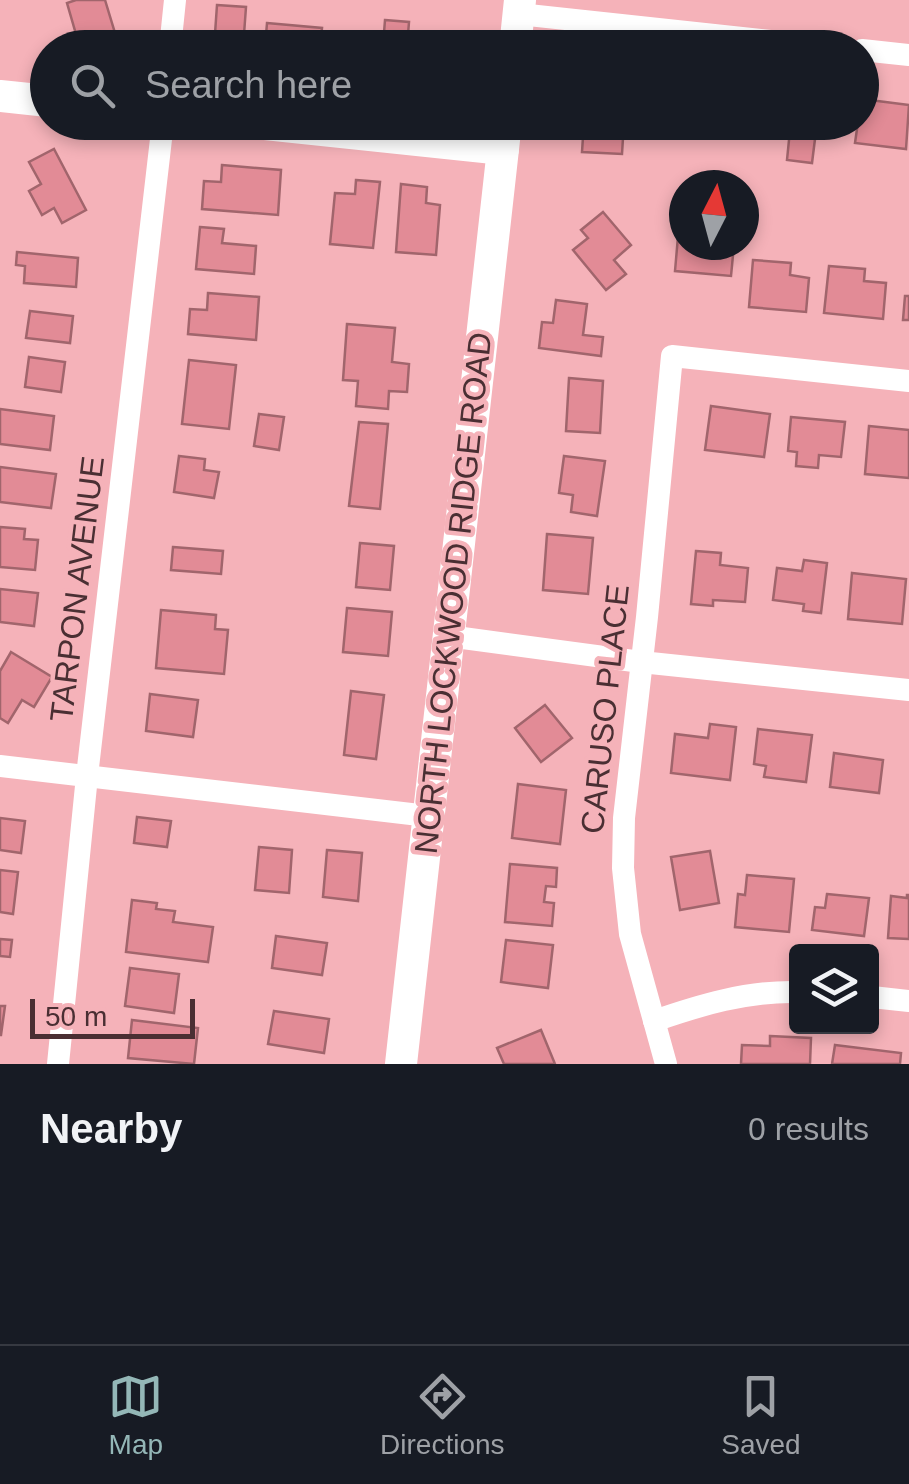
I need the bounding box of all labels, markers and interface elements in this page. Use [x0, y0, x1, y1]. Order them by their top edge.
search box [30, 30, 879, 140]
icon: search [65, 58, 120, 113]
text: Search here [145, 64, 352, 106]
north arrow [669, 170, 759, 260]
street label: NORTH LOCKWOOD RIDGE ROAD [408, 331, 498, 855]
street label: TARPON AVENUE [43, 454, 111, 724]
street label: CARUSO PLACE [574, 582, 636, 836]
map controls [789, 944, 879, 1034]
button: layers [789, 944, 879, 1034]
scale bar [30, 994, 195, 1038]
text: 50 m [45, 1001, 107, 1032]
text: Nearby [40, 1105, 182, 1152]
text: 0 results [748, 1111, 869, 1147]
tab: Map [108, 1369, 163, 1461]
tab: Directions [380, 1369, 505, 1461]
tab: Saved [721, 1369, 801, 1461]

